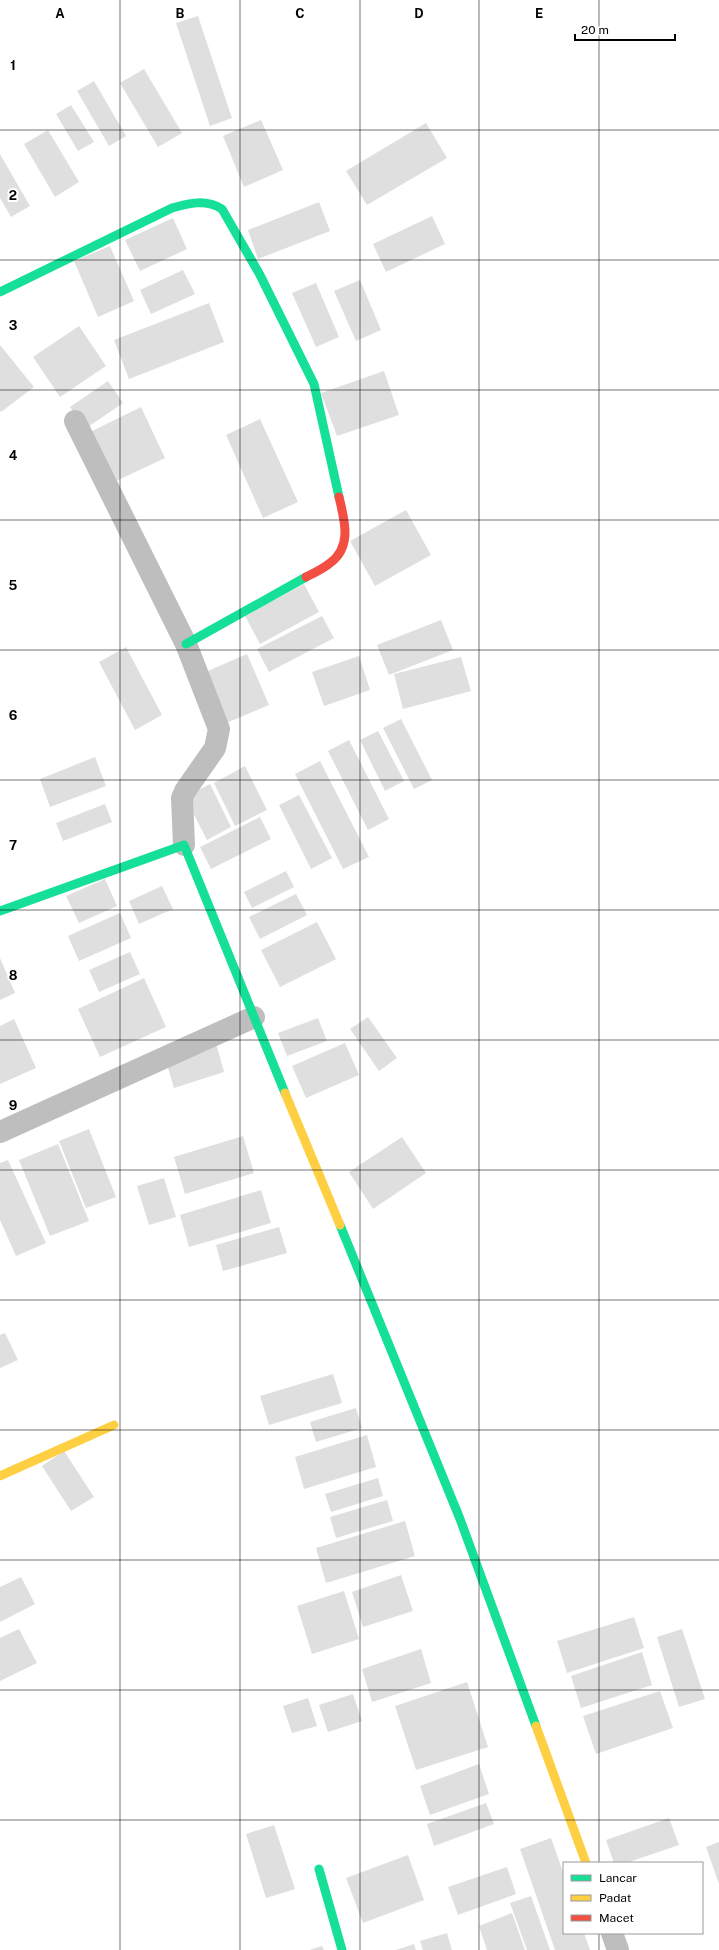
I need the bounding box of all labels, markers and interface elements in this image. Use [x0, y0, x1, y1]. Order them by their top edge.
text: A [55, 6, 65, 21]
text: B [176, 6, 185, 21]
text: C [295, 6, 305, 21]
text: D [414, 6, 424, 21]
text: E [535, 6, 543, 21]
scale bar [575, 16, 675, 42]
text: 20 m [581, 23, 609, 37]
text: 1 [10, 58, 16, 73]
text: 2 [9, 188, 17, 203]
text: 3 [9, 318, 18, 333]
text: 4 [9, 448, 18, 463]
text: 5 [9, 578, 18, 593]
text: 6 [9, 708, 18, 723]
text: 7 [9, 838, 17, 853]
text: 8 [9, 968, 18, 983]
text: 9 [9, 1098, 17, 1113]
legend [563, 1862, 703, 1934]
text: Lancar [599, 1871, 637, 1885]
text: Padat [599, 1891, 632, 1905]
text: Macet [599, 1911, 634, 1925]

